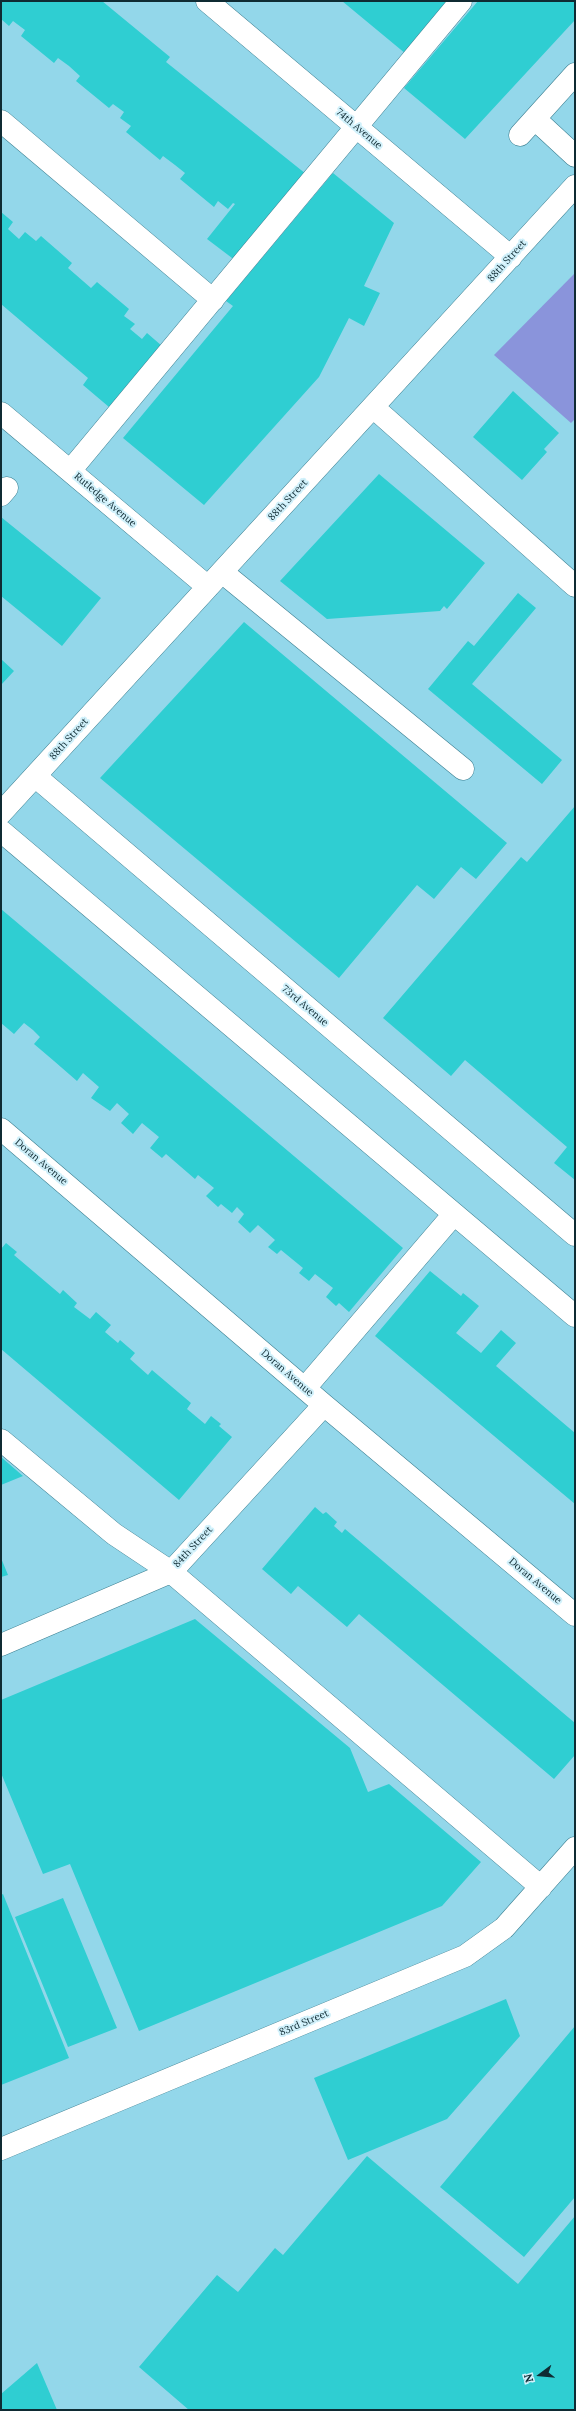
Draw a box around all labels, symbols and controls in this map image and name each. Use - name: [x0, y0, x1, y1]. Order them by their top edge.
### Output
- street label: 74th Avenue: [334, 106, 384, 152]
- street label: 88th Street: [485, 238, 529, 284]
- street label: Rutledge Avenue: [71, 470, 139, 530]
- street label: 88th Street: [266, 477, 310, 523]
- street label: 88th Street: [47, 716, 91, 762]
- street label: 73rd Avenue: [279, 983, 331, 1029]
- street label: Doran Avenue: [12, 1136, 70, 1188]
- street label: Doran Avenue: [258, 1347, 316, 1399]
- street label: 84th Street: [171, 1524, 215, 1570]
- street label: Doran Avenue: [506, 1555, 564, 1607]
- street label: 83rd Street: [278, 2007, 330, 2039]
- north arrow: [520, 2355, 560, 2395]
- text: N: [521, 2372, 536, 2384]

